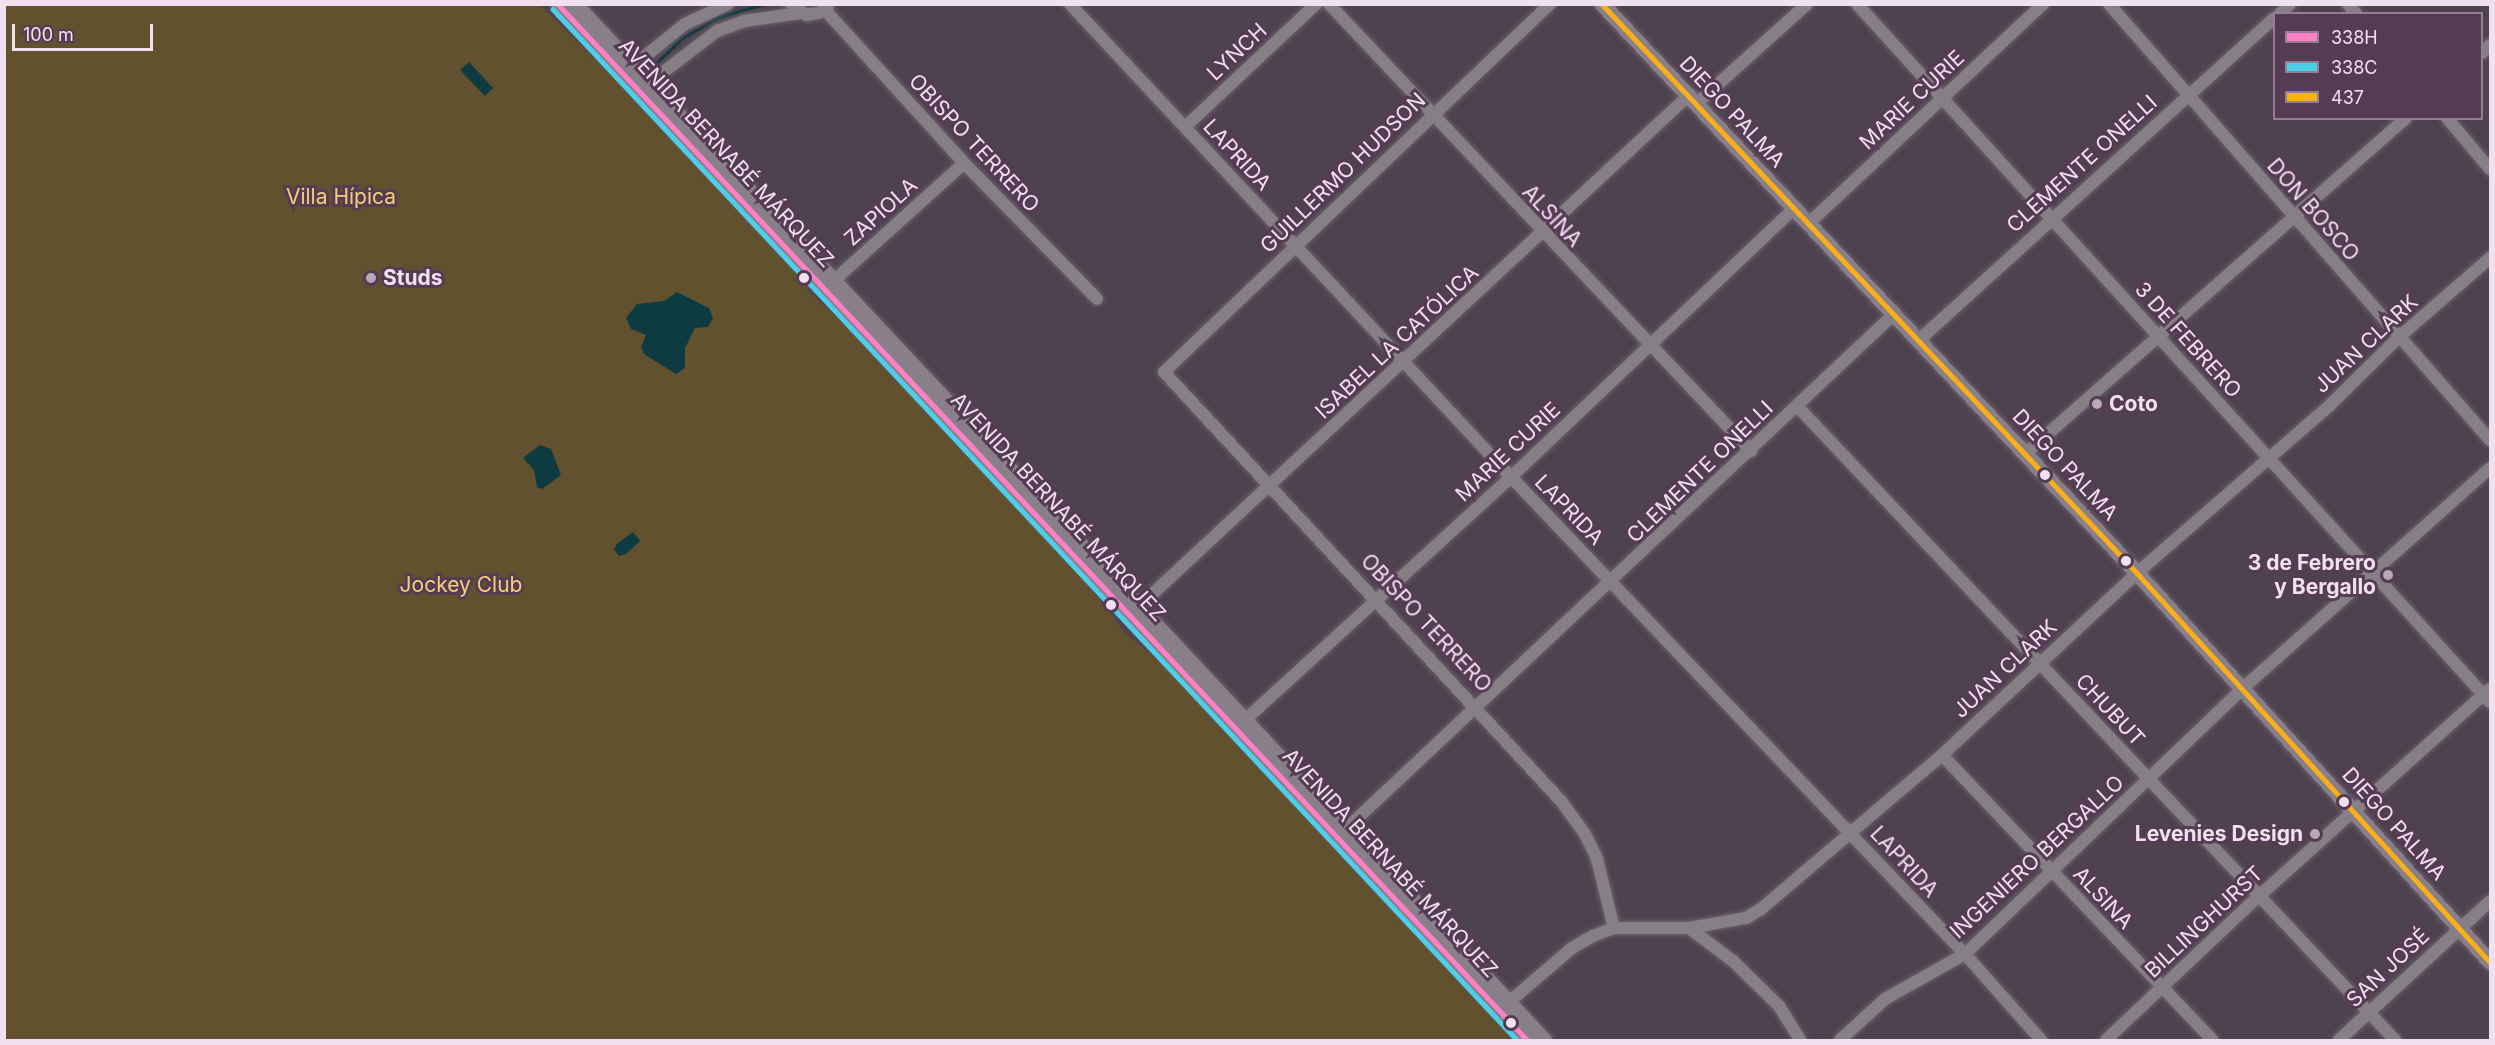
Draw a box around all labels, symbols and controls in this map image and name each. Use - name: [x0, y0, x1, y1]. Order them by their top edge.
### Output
- scale bar: [15, 12, 156, 50]
- legend: [2273, 12, 2483, 120]
- street label: LYNCH: [1202, 18, 1272, 86]
- text: 100 m: [23, 24, 74, 45]
- text: 338H: [2331, 27, 2378, 48]
- street label: AVENIDA BERNABÉ MÁRQUEZ: [613, 33, 839, 273]
- street label: MARIE CURIE: [1854, 45, 1970, 155]
- street label: DIEGO PALMA: [1674, 51, 1790, 173]
- text: 338C: [2331, 57, 2378, 78]
- street label: OBISPO TERRERO: [904, 69, 1044, 217]
- text: 437: [2331, 87, 2364, 108]
- street label: GUILLERMO HUDSON: [1255, 88, 1431, 258]
- street label: CLEMENTE ONELLI: [2002, 90, 2162, 238]
- street label: LAPRIDA: [1198, 114, 1276, 196]
- street label: DON BOSCO: [2262, 154, 2364, 266]
- street label: ZAPIOLA: [839, 173, 923, 251]
- street label: ALSINA: [1517, 180, 1587, 252]
- park label: Villa Hípica: [286, 184, 396, 210]
- street label: ISABEL LA CATÓLICA: [1310, 260, 1484, 424]
- place label: Studs: [383, 265, 443, 291]
- marker: Studs: [364, 271, 378, 285]
- unlabelled marker: [798, 272, 810, 284]
- street label: 3 DE FEBRERO: [2129, 277, 2247, 403]
- street label: JUAN CLARK: [2309, 290, 2423, 398]
- street label: AVENIDA BERNABÉ MÁRQUEZ: [945, 387, 1171, 627]
- place label: Coto: [2109, 391, 2158, 417]
- street label: CLEMENTE ONELLI: [1622, 396, 1778, 548]
- street label: MARIE CURIE: [1450, 397, 1566, 507]
- marker: Coto: [2090, 397, 2104, 411]
- street label: DIEGO PALMA: [2007, 404, 2123, 526]
- unlabelled marker: [2039, 469, 2051, 481]
- street label: LAPRIDA: [1529, 470, 1609, 550]
- street label: OBISPO TERRERO: [1356, 549, 1496, 697]
- place label: 3 de Febrero y Bergallo: [2248, 550, 2376, 600]
- unlabelled marker: [2120, 555, 2132, 567]
- marker: 3 de Febrero y Bergallo: [2381, 568, 2395, 582]
- park label: Jockey Club: [400, 572, 522, 598]
- unlabelled marker: [1105, 599, 1117, 611]
- street label: JUAN CLARK: [1948, 615, 2062, 723]
- street label: CHUBUT: [2070, 669, 2150, 751]
- street label: AVENIDA BERNABÉ MÁRQUEZ: [1277, 743, 1503, 983]
- street label: DIEGO PALMA: [2337, 763, 2451, 885]
- street label: INGENIERO BERGALLO: [1945, 770, 2129, 944]
- unlabelled marker: [2338, 796, 2350, 808]
- street label: LAPRIDA: [1865, 821, 1943, 903]
- place label: Levenies Design: [2135, 821, 2303, 847]
- marker: Levenies Design: [2308, 827, 2322, 841]
- street label: BILLINGHURST: [2140, 861, 2268, 983]
- street label: ALSINA: [2068, 862, 2138, 934]
- street label: SAN JOSÉ: [2341, 923, 2435, 1013]
- unlabelled marker: [1505, 1017, 1517, 1029]

